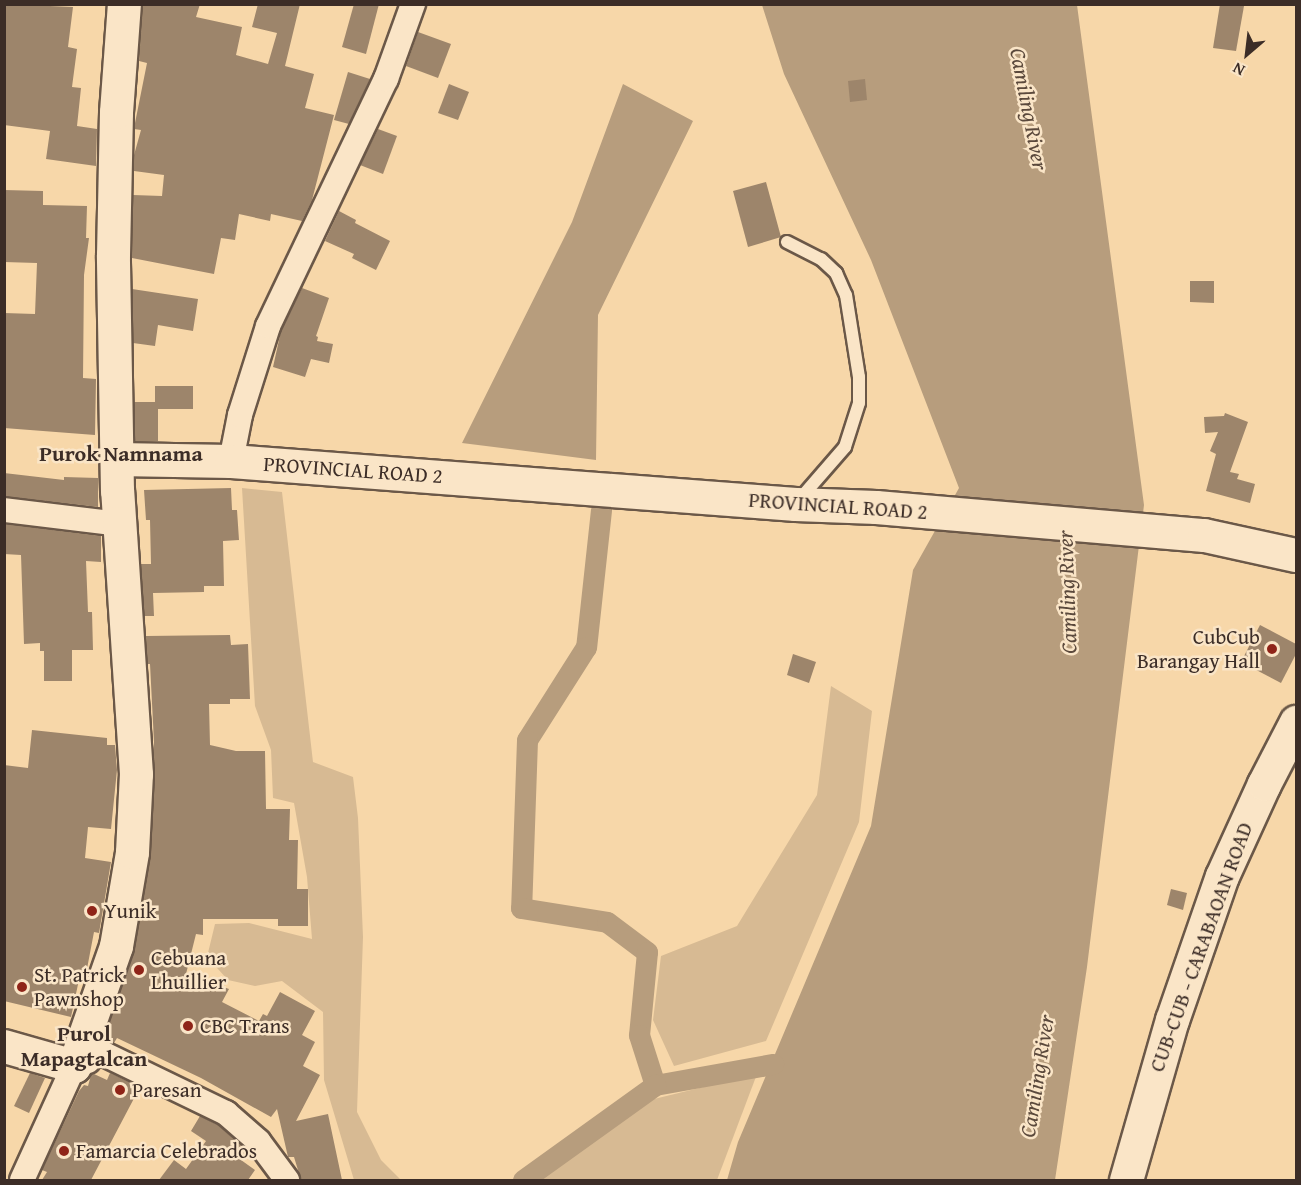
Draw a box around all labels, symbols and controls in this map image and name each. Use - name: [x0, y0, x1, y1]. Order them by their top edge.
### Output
- north arrow: [1217, 24, 1277, 84]
- water label: Camiling River: [1004, 46, 1054, 172]
- text: N: [1228, 57, 1249, 83]
- district label: Purok Namnama: [39, 441, 203, 467]
- street label: PROVINCIAL ROAD 2: [263, 451, 443, 489]
- street label: PROVINCIAL ROAD 2: [748, 487, 928, 525]
- water label: Camiling River: [1052, 530, 1082, 654]
- place label: CubCub Barangay Hall: [1137, 624, 1260, 674]
- marker: CubCub Barangay Hall: [1265, 642, 1279, 656]
- street label: CUB-CUB - CARABAOAN ROAD: [1144, 819, 1258, 1075]
- place label: Yunik: [104, 898, 156, 924]
- marker: Yunik: [85, 904, 99, 918]
- place label: Cebuana Lhuillier: [151, 945, 226, 995]
- place label: St. Patrick Pawnshop: [34, 962, 124, 1012]
- marker: Cebuana Lhuillier: [132, 963, 146, 977]
- marker: St. Patrick Pawnshop: [15, 980, 29, 994]
- place label: CBC Trans: [200, 1013, 290, 1039]
- water label: Camiling River: [1014, 1013, 1060, 1139]
- marker: CBC Trans: [181, 1019, 195, 1033]
- district label: Purol Mapagtalcan: [21, 1020, 147, 1072]
- place label: Paresan: [132, 1077, 201, 1103]
- marker: Paresan: [113, 1083, 127, 1097]
- place label: Famarcia Celebrados: [76, 1138, 257, 1164]
- marker: Famarcia Celebrados: [57, 1144, 71, 1158]

